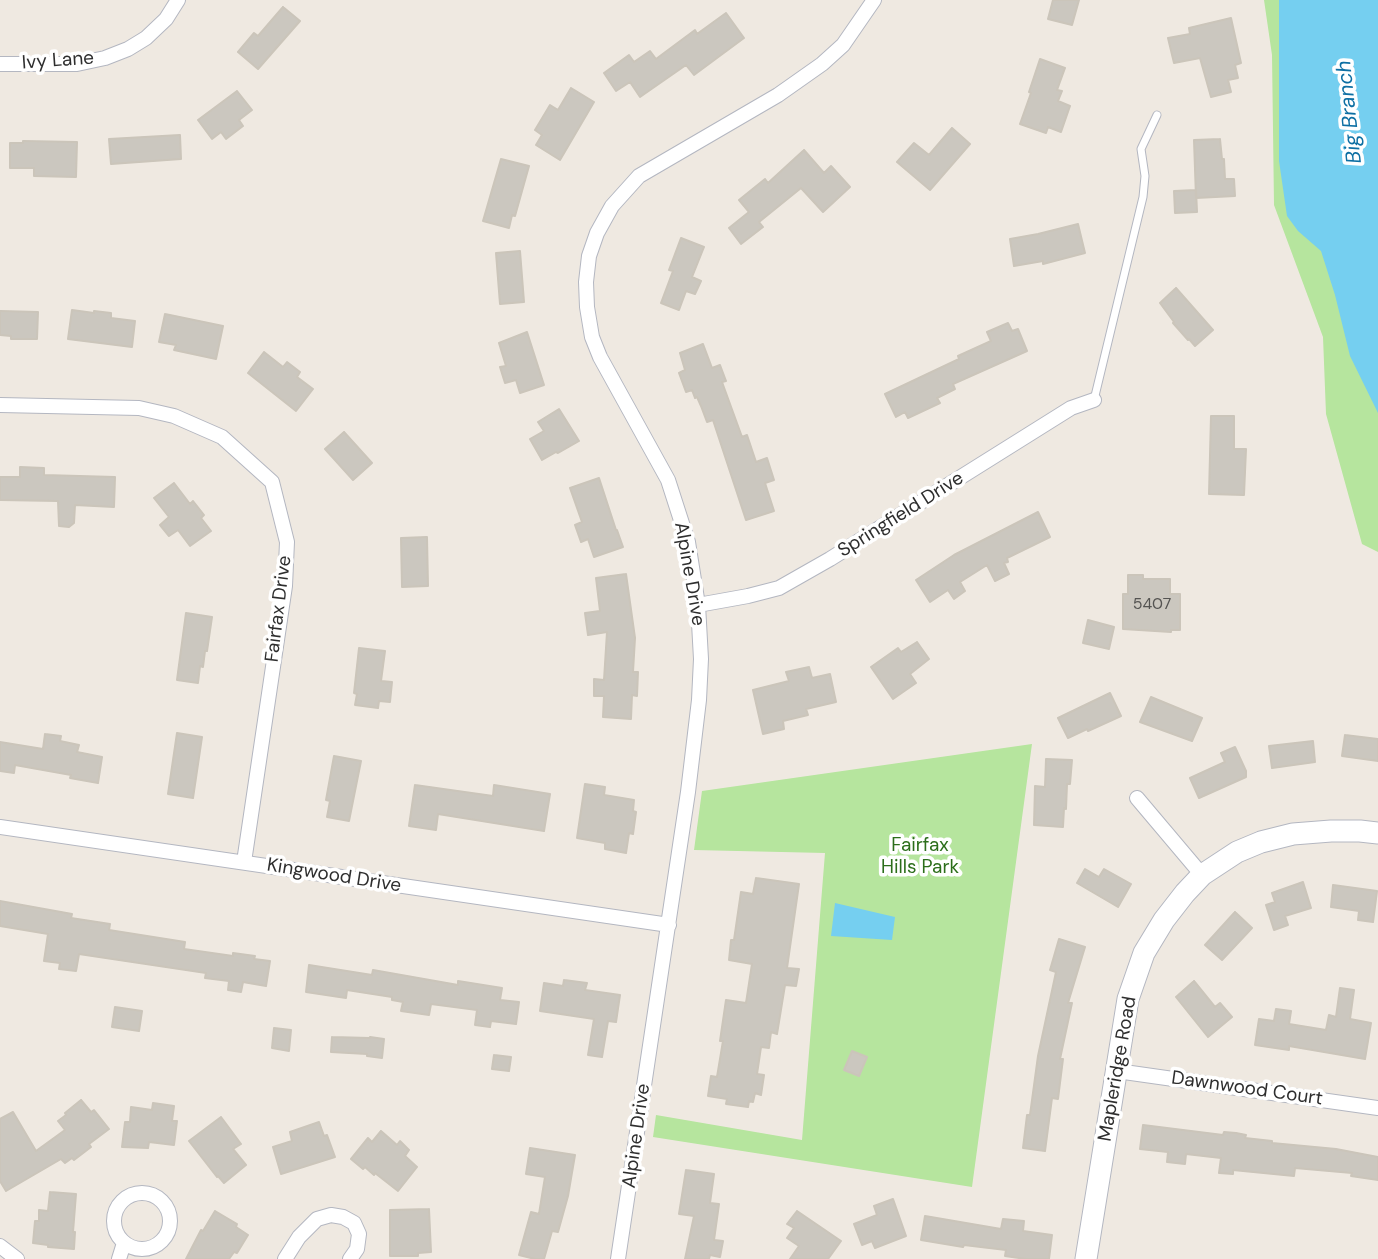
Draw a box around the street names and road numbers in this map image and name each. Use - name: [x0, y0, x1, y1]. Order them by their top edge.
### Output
- street label: Ivy Lane: [21, 47, 95, 75]
- street label: Springfield Drive: [834, 467, 968, 563]
- street label: Alpine Drive: [669, 520, 709, 628]
- street label: Fairfax Drive: [261, 554, 297, 664]
- street label: Kingwood Drive: [265, 854, 403, 898]
- street label: Mapleridge Road: [1094, 995, 1142, 1143]
- street label: Dawnwood Court: [1170, 1067, 1324, 1111]
- street label: Alpine Drive: [618, 1082, 656, 1190]

